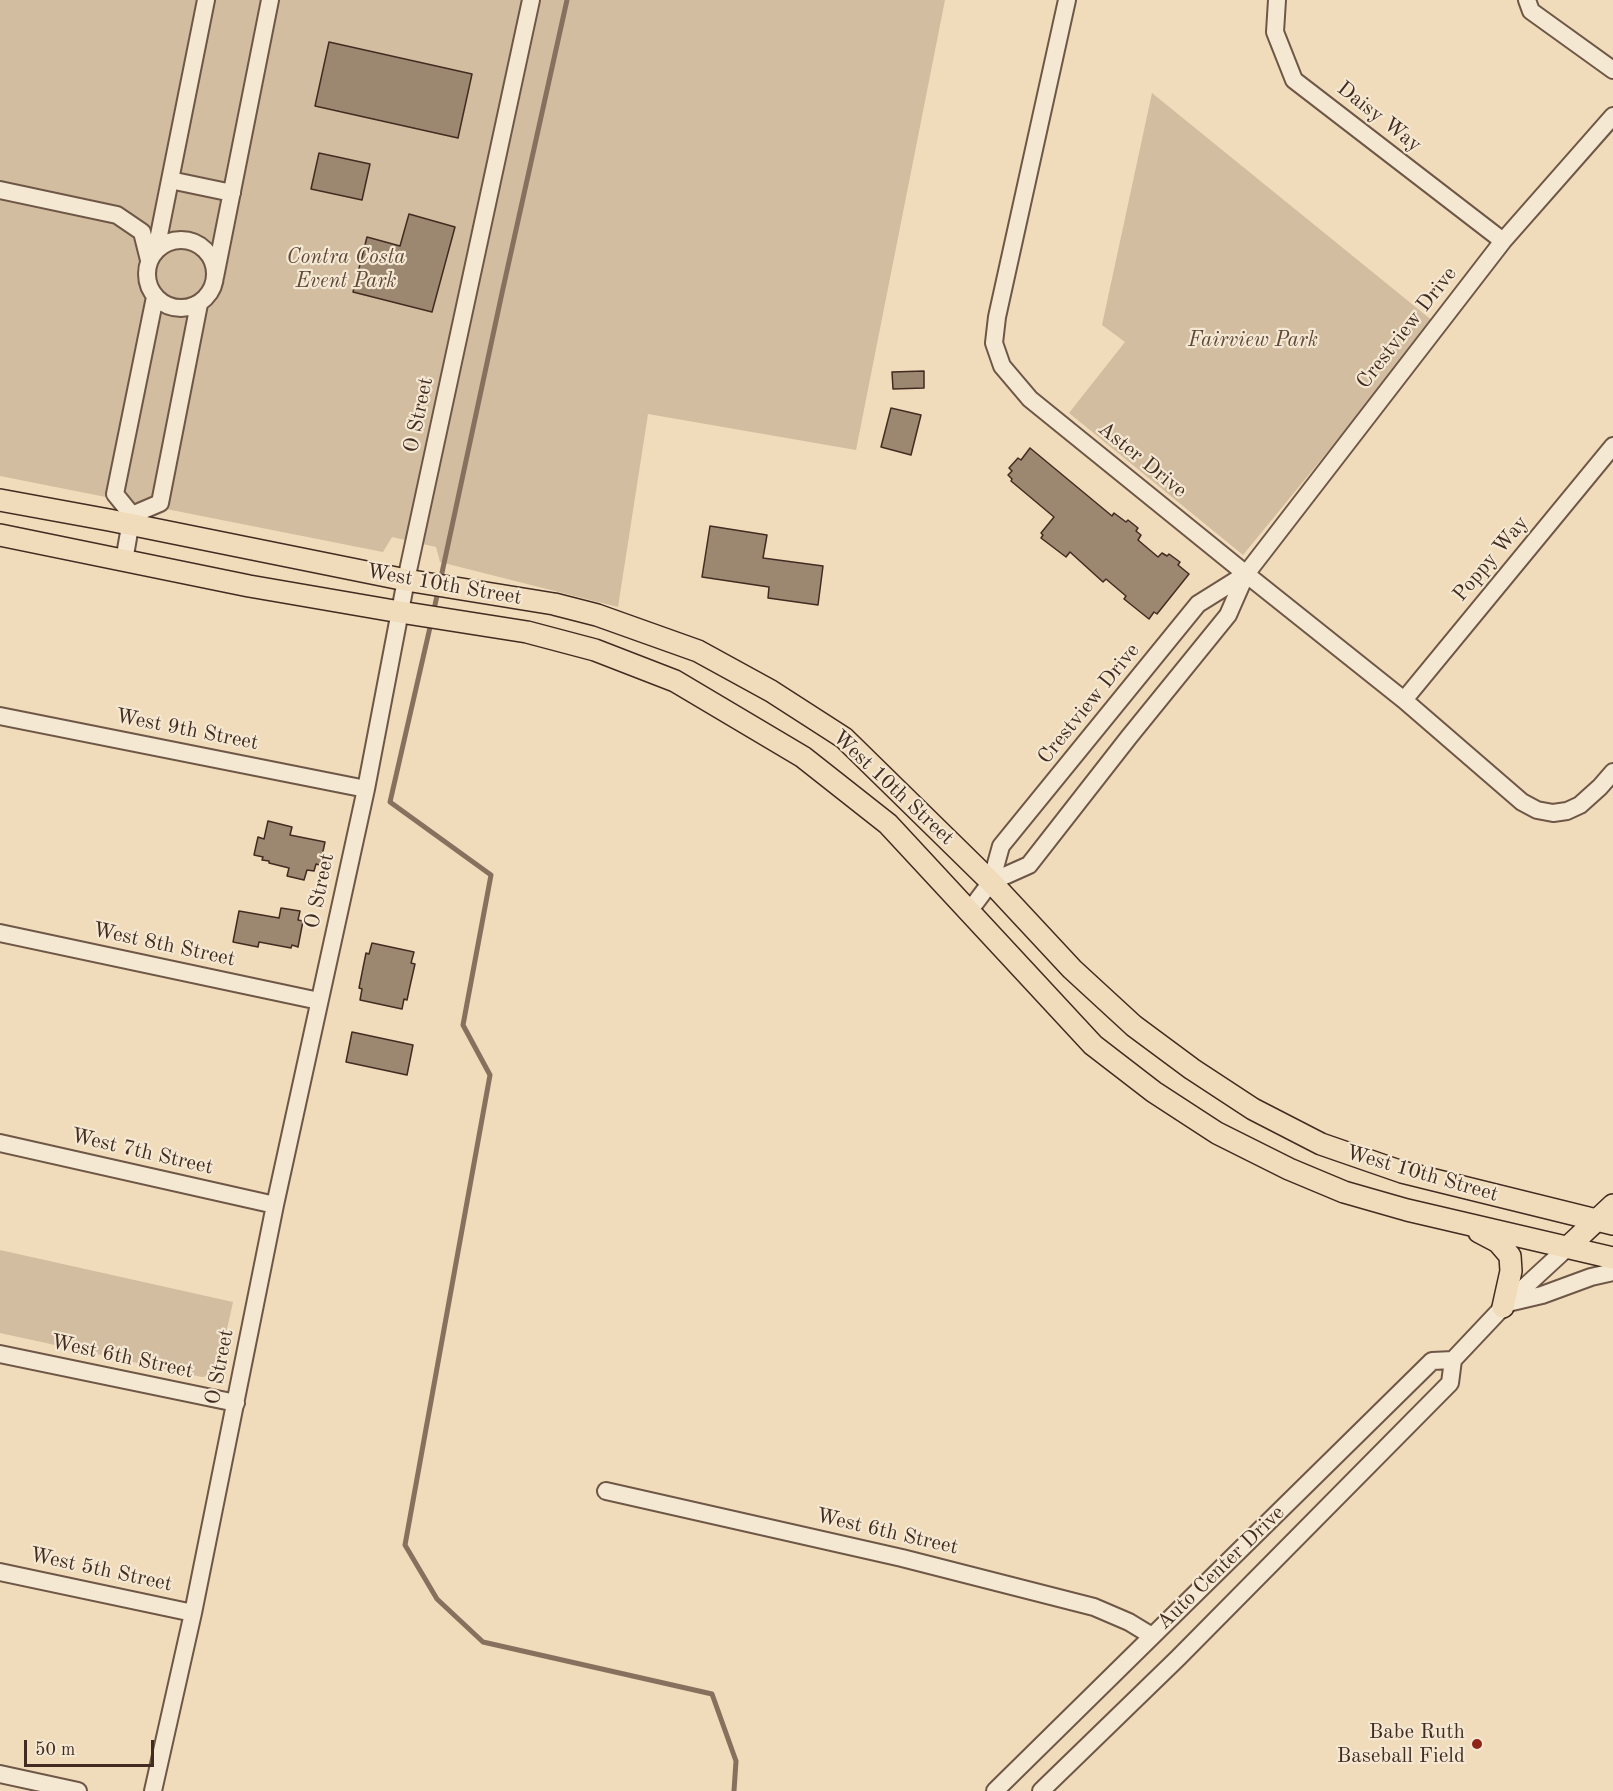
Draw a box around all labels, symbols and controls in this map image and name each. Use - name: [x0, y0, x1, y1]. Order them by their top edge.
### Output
- street label: Daisy Way: [1332, 76, 1426, 158]
- park label: Contra Costa Event Park: [286, 244, 406, 294]
- street label: Crestview Drive: [1352, 262, 1462, 394]
- park label: Fairview Park: [1188, 327, 1318, 353]
- street label: O Street: [399, 375, 439, 455]
- street label: Aster Drive: [1092, 417, 1192, 503]
- street label: Poppy Way: [1448, 511, 1534, 607]
- street label: West 10th Street: [364, 559, 524, 611]
- street label: Crestview Drive: [1033, 639, 1145, 769]
- street label: West 9th Street: [113, 704, 261, 756]
- street label: West 10th Street: [827, 725, 959, 851]
- street label: O Street: [300, 851, 340, 931]
- street label: West 8th Street: [91, 918, 237, 972]
- street label: West 7th Street: [69, 1123, 215, 1181]
- street label: West 10th Street: [1343, 1140, 1501, 1208]
- street label: O Street: [200, 1327, 240, 1407]
- street label: West 6th Street: [49, 1330, 195, 1384]
- street label: Auto Center Drive: [1152, 1501, 1290, 1635]
- street label: West 6th Street: [814, 1503, 960, 1561]
- street label: West 5th Street: [28, 1543, 174, 1597]
- place label: Babe Ruth Baseball Field: [1337, 1719, 1465, 1769]
- scale bar: [27, 1728, 158, 1766]
- marker: Babe Ruth Baseball Field: [1470, 1737, 1484, 1751]
- text: 50 m: [35, 1741, 75, 1759]

